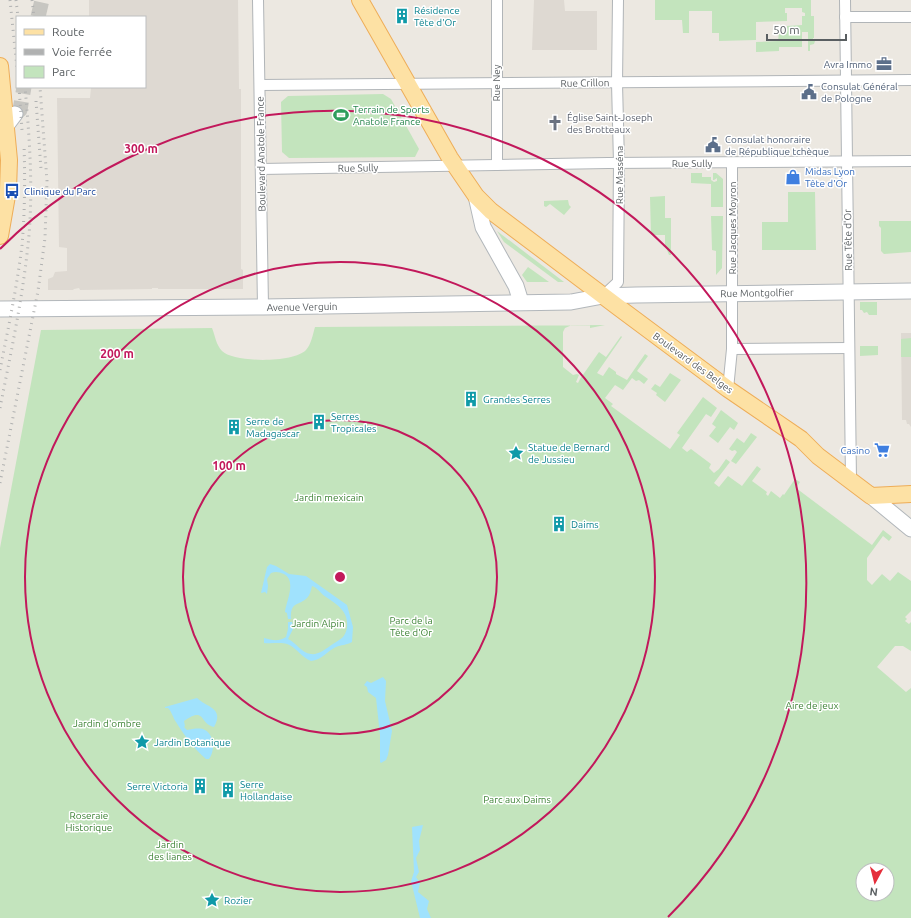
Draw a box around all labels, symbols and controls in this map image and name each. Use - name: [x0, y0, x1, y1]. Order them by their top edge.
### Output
- place label: Résidence Tête d'Or: [414, 5, 460, 28]
- building icon: Résidence Tête d'Or: [393, 7, 411, 25]
- legend: [16, 16, 146, 88]
- scale bar: [767, 16, 846, 42]
- text: 50 m: [773, 23, 800, 36]
- text: Route: [52, 25, 85, 38]
- text: Voie ferrée: [52, 45, 112, 58]
- office icon: Avra Immo: [875, 55, 893, 73]
- place label: Avra Immo: [824, 59, 872, 70]
- street label: Rue Ney: [491, 64, 502, 102]
- text: Parc: [52, 65, 76, 78]
- street label: Rue Crillon: [560, 77, 610, 89]
- place label: Consulat Général de Pologne: [821, 81, 898, 104]
- public building icon: Consulat Général de Pologne: [800, 83, 818, 101]
- street label: Boulevard Anatole France: [254, 96, 268, 212]
- place label: Terrain de Sports Anatole France: [353, 104, 429, 127]
- sports icon: Terrain de Sports Anatole France: [332, 106, 350, 124]
- place label: Église Saint-Joseph des Brotteaux: [567, 111, 653, 135]
- church icon: Église Saint-Joseph des Brotteaux: [546, 114, 564, 132]
- place label: Consulat honoraire de République tchèque: [725, 134, 829, 157]
- public building icon: Consulat honoraire de République tchèque: [704, 136, 722, 154]
- text: 300 m: [124, 142, 158, 155]
- street label: Rue Masséna: [614, 146, 625, 204]
- street label: Rue Sully: [672, 158, 713, 169]
- street label: Rue Sully: [338, 162, 379, 174]
- place label: Midas Lyon Tête d'Or: [805, 166, 855, 189]
- shop icon: Midas Lyon Tête d'Or: [784, 168, 802, 186]
- bus stop icon: Clinique du Parc: [3, 182, 21, 200]
- street label: Rue Jacques Moyron: [727, 182, 738, 274]
- place label: Clinique du Parc: [24, 186, 96, 197]
- street label: Rue Tête d'Or: [842, 209, 854, 271]
- street label: Rue Montgolfier: [720, 287, 794, 299]
- street label: Avenue Verguin: [266, 301, 338, 313]
- street label: Boulevard des Belges: [651, 330, 735, 396]
- text: 200 m: [100, 347, 134, 360]
- building icon: Grandes Serres: [462, 390, 480, 408]
- place label: Grandes Serres: [483, 394, 550, 405]
- place label: Serres Tropicales: [331, 411, 376, 434]
- building icon: Serres Tropicales: [310, 413, 328, 431]
- place label: Serre de Madagascar: [246, 416, 300, 439]
- building icon: Serre de Madagascar: [225, 418, 243, 436]
- supermarket icon: Casino: [873, 441, 891, 459]
- place label: Statue de Bernard de Jussieu: [528, 442, 610, 465]
- place icon: Statue de Bernard de Jussieu: [507, 444, 525, 462]
- place label: Casino: [840, 445, 870, 456]
- text: 100 m: [212, 459, 246, 472]
- park label: Jardin mexicain: [294, 492, 364, 503]
- building icon: Daims: [550, 515, 568, 533]
- place label: Daims: [571, 519, 599, 530]
- centre of rings: [333, 570, 347, 584]
- park label: Parc de la Tête d'Or: [389, 615, 433, 638]
- park label: Jardin Alpin: [291, 618, 345, 629]
- park label: Aire de jeux: [786, 700, 838, 711]
- park label: Jardin d'ombre: [73, 718, 141, 729]
- place icon: Jardin Botanique: [133, 733, 151, 751]
- place label: Jardin Botanique: [154, 737, 231, 748]
- building icon: Serre Victoria: [191, 777, 209, 795]
- place label: Serre Hollandaise: [240, 779, 292, 802]
- place label: Serre Victoria: [127, 781, 188, 792]
- building icon: Serre Hollandaise: [219, 781, 237, 799]
- park label: Parc aux Daims: [483, 794, 551, 805]
- park label: Roseraie Historique: [66, 810, 112, 833]
- park label: Jardin des lianes: [148, 839, 192, 862]
- north arrow: [855, 862, 895, 902]
- text: N: [869, 885, 879, 898]
- place icon: Rozier: [203, 891, 221, 909]
- place label: Rozier: [224, 895, 253, 906]

